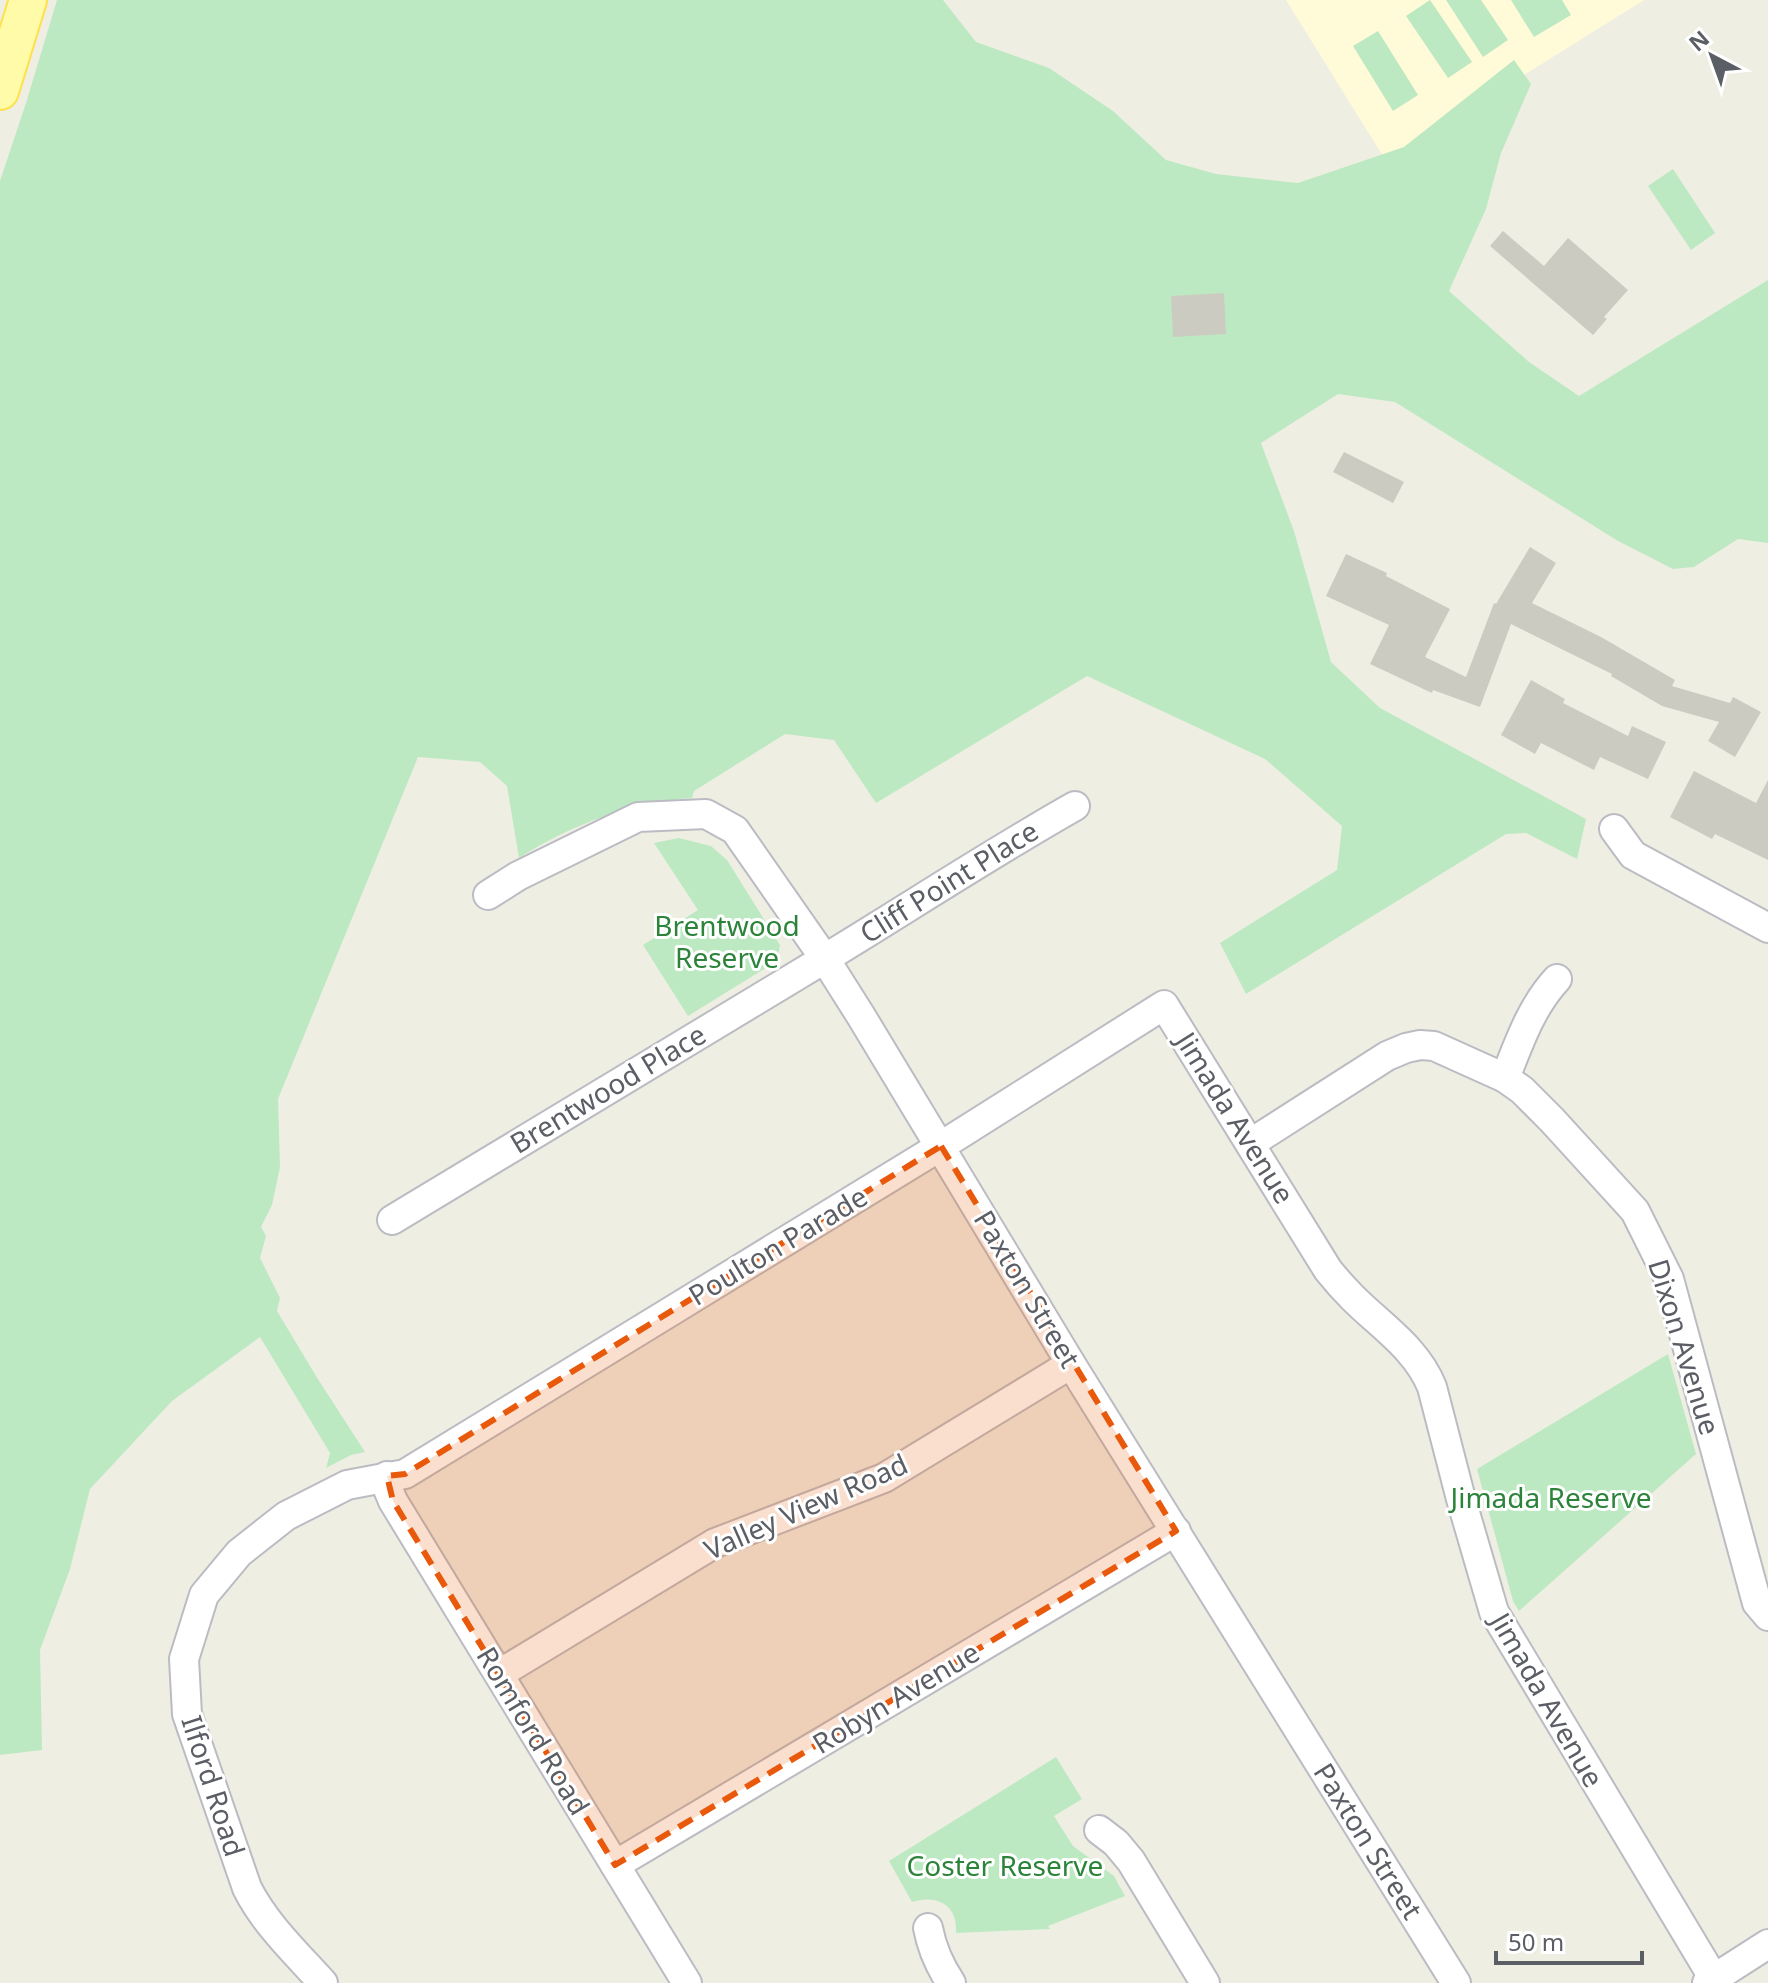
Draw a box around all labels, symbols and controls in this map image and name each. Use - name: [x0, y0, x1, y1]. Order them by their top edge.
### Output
- north arrow: [1672, 16, 1752, 96]
- text: N: [1682, 23, 1715, 57]
- street label: Cliff Point Place: [852, 811, 1045, 951]
- park label: Brentwood Reserve: [654, 906, 800, 976]
- street label: Brentwood Place: [503, 1015, 712, 1162]
- street label: Jimada Avenue: [1166, 1022, 1304, 1210]
- street label: Poulton Parade: [681, 1177, 874, 1314]
- street label: Paxton Street: [966, 1203, 1090, 1374]
- street label: Dixon Avenue: [1640, 1254, 1730, 1439]
- street label: Valley View Road: [698, 1444, 913, 1568]
- park label: Jimada Reserve: [1448, 1478, 1651, 1516]
- street label: Jimada Avenue: [1481, 1603, 1613, 1794]
- street label: Robyn Avenue: [805, 1632, 986, 1762]
- street label: Romford Road: [469, 1639, 599, 1822]
- street label: Ilford Road: [173, 1710, 255, 1861]
- street label: Paxton Street: [1306, 1755, 1432, 1926]
- park label: Coster Reserve: [907, 1846, 1103, 1884]
- scale bar: [1496, 1915, 1642, 1965]
- text: 50 m: [1508, 1925, 1564, 1958]

